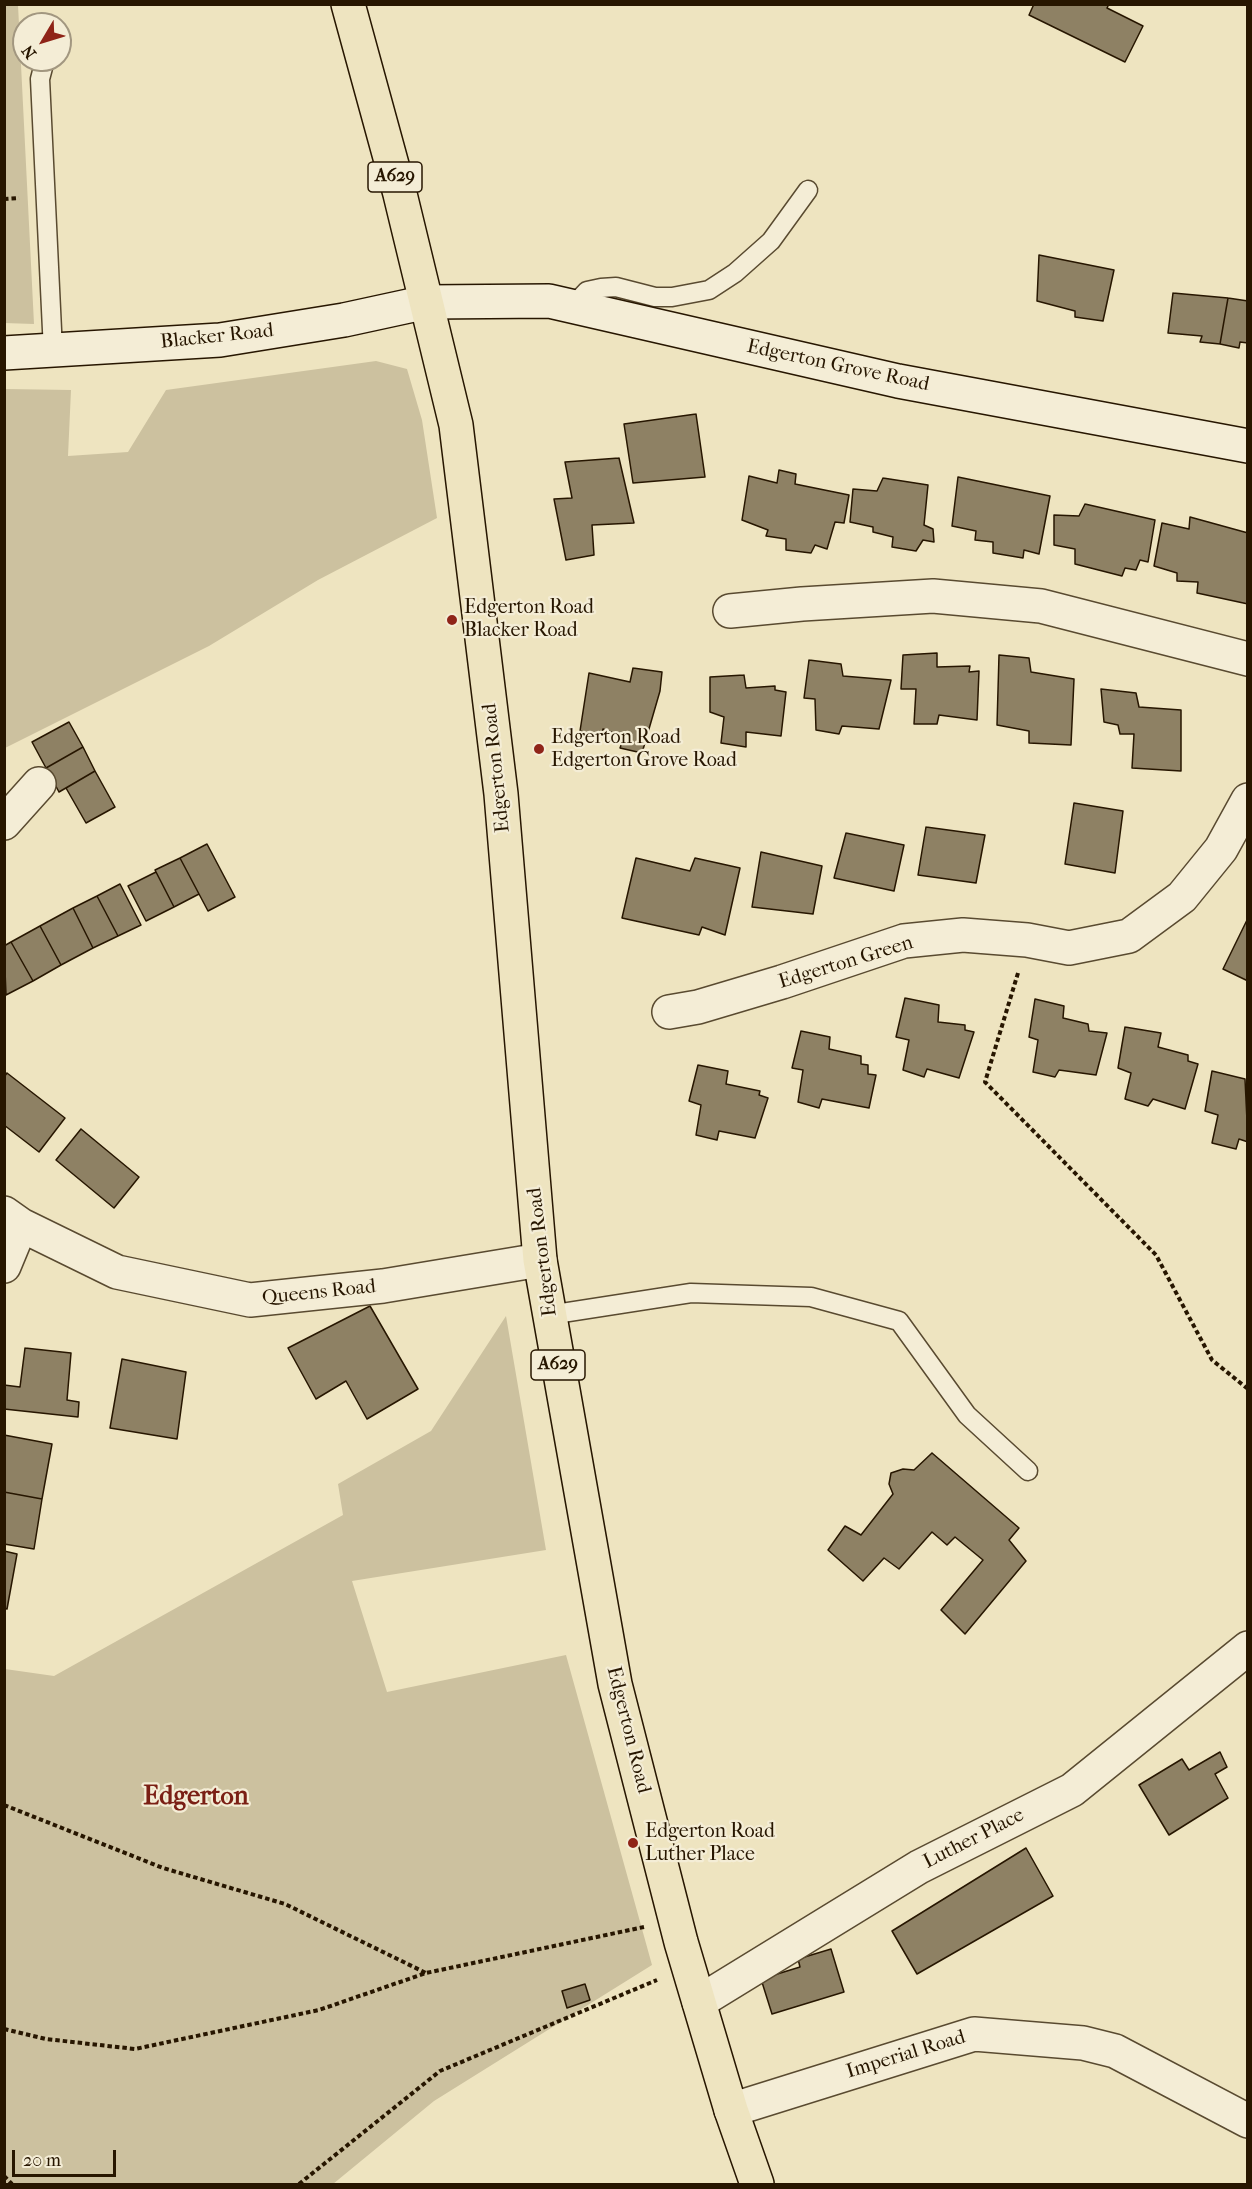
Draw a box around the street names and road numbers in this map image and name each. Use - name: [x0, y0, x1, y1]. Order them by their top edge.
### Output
- road number: A629: [368, 162, 422, 192]
- street label: Blacker Road: [159, 319, 275, 355]
- street label: Edgerton Grove Road: [745, 335, 931, 397]
- street label: Edgerton Road: [478, 702, 516, 834]
- street label: Edgerton Green: [776, 931, 916, 995]
- street label: Edgerton Road: [523, 1186, 563, 1318]
- street label: Queens Road: [261, 1275, 377, 1311]
- road number: A629: [531, 1350, 585, 1380]
- street label: Edgerton Road: [601, 1664, 655, 1796]
- street label: Luther Place: [920, 1803, 1028, 1875]
- street label: Imperial Road: [844, 2026, 968, 2084]

